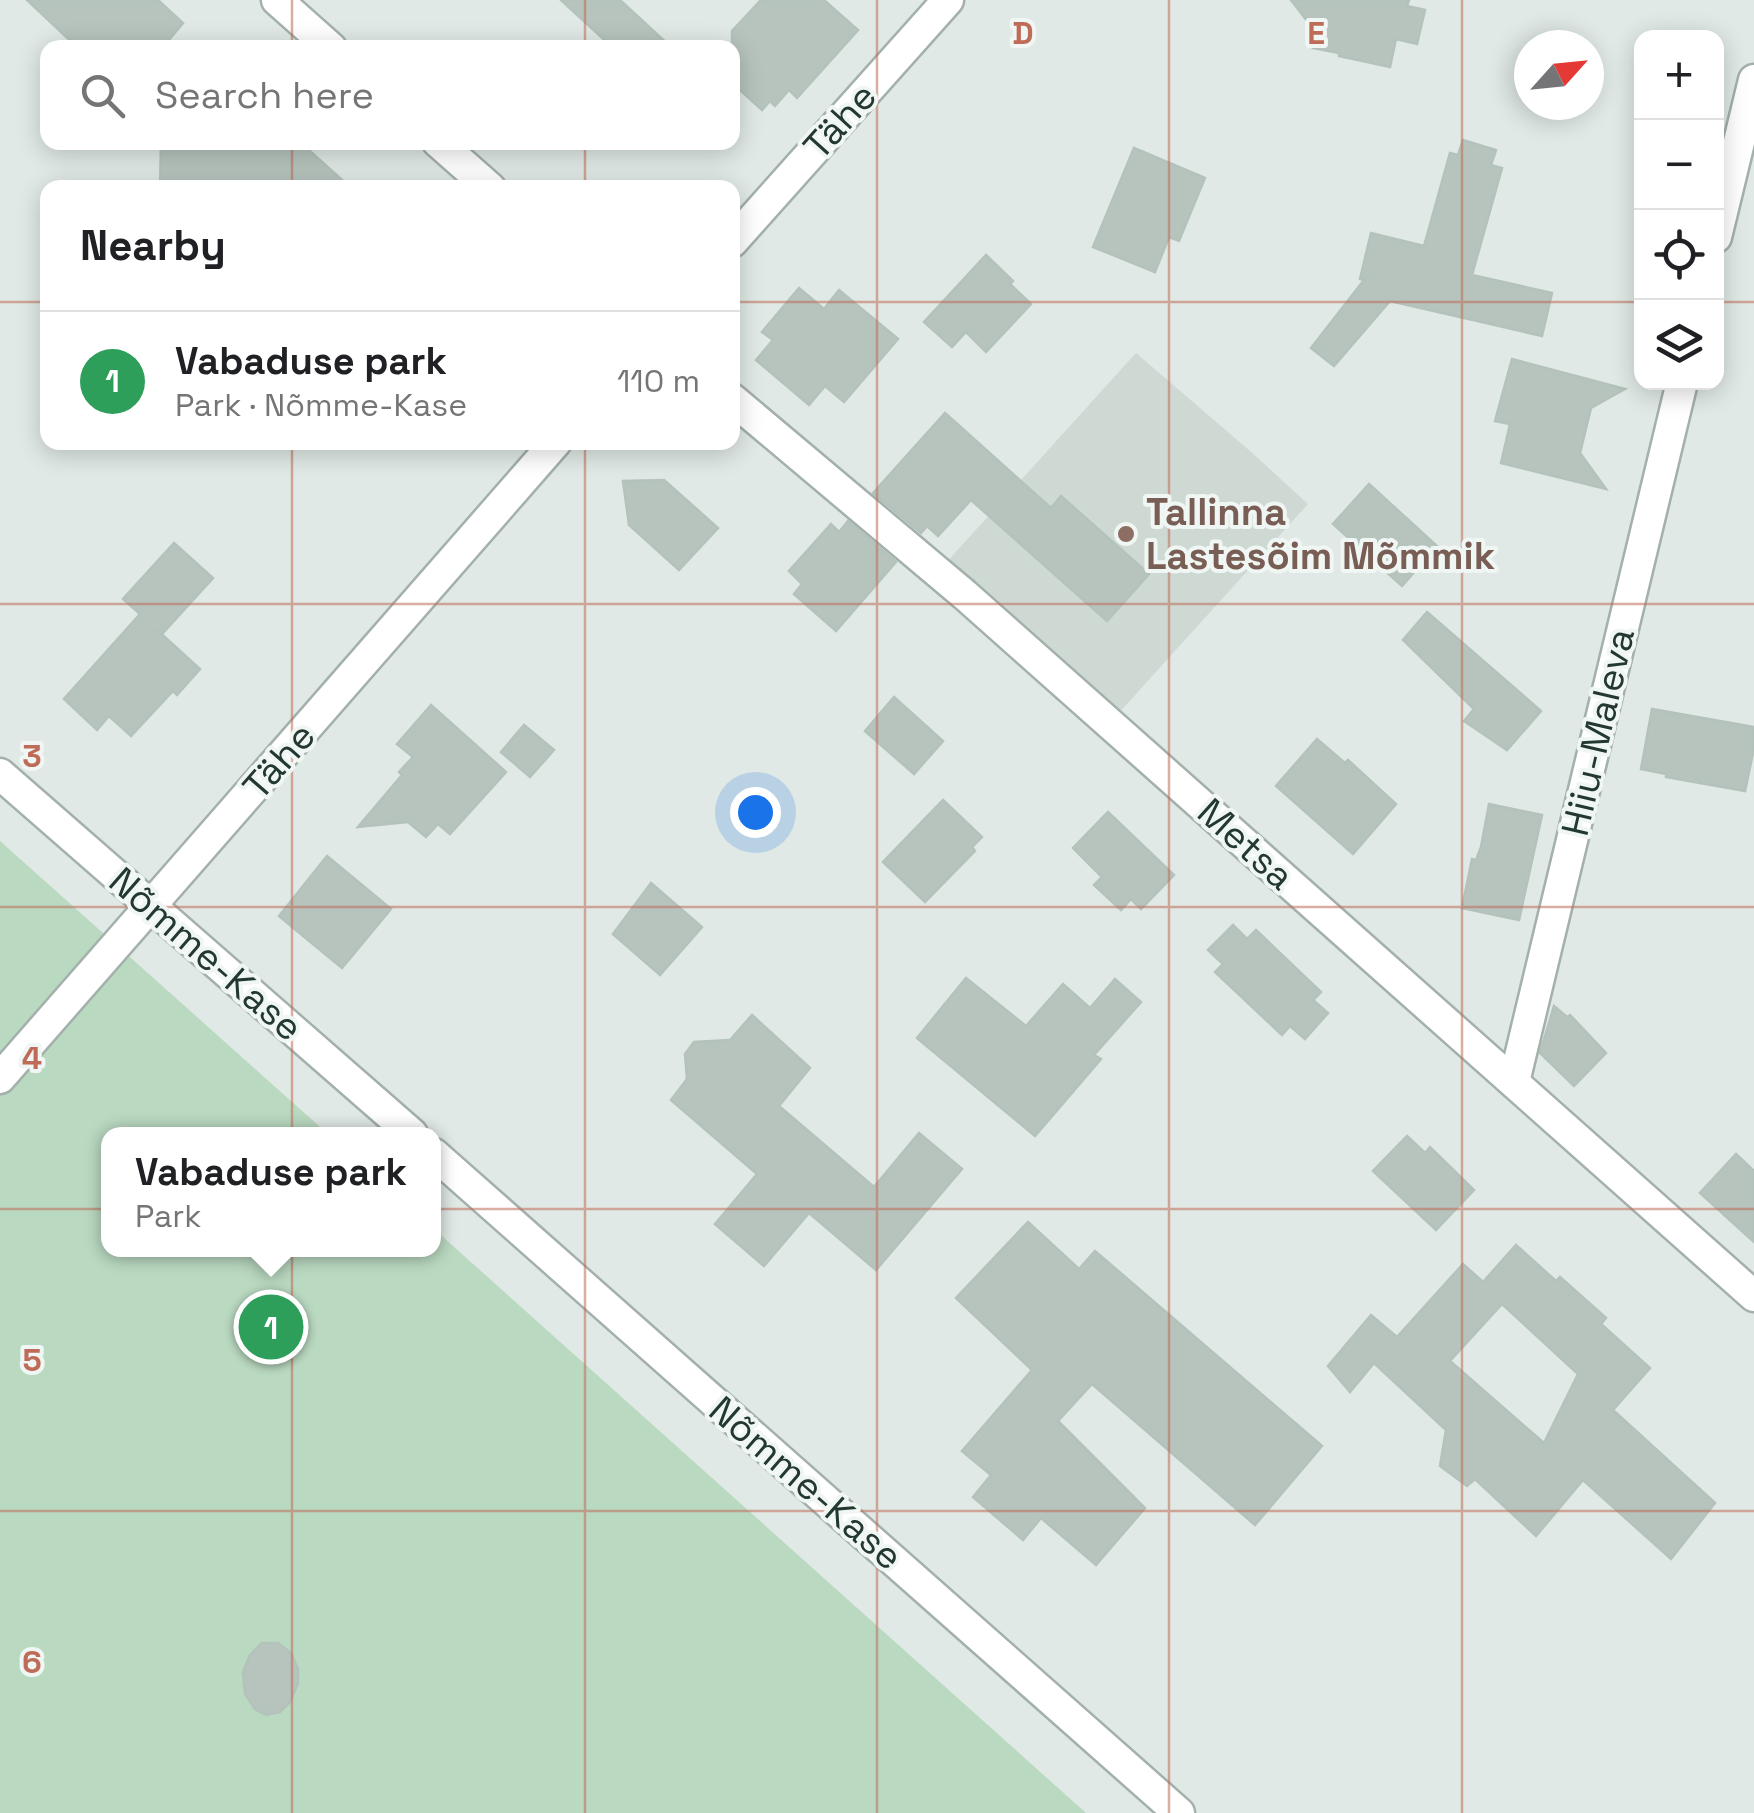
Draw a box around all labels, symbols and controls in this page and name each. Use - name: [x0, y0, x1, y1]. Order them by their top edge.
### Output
- text: D: [1012, 13, 1034, 53]
- text: E: [1307, 13, 1325, 53]
- north arrow: [1514, 30, 1604, 120]
- map controls: [1634, 30, 1724, 390]
- button: +: [1634, 30, 1724, 120]
- search box: [40, 40, 740, 150]
- icon: search: [75, 68, 130, 123]
- text: Search here: [155, 71, 374, 119]
- street label: Tähe: [793, 73, 887, 169]
- button: −: [1634, 120, 1724, 210]
- button: locate: [1634, 210, 1724, 300]
- text: Nearby: [80, 219, 226, 272]
- button: layers: [1634, 300, 1724, 390]
- text: Vabaduse park: [175, 337, 447, 385]
- text: 1: [105, 361, 120, 401]
- text: 110 m: [617, 361, 700, 401]
- text: Park · Nõmme-Kase: [175, 385, 467, 425]
- place label: Tallinna Lastesõim Mõmmik: [1146, 488, 1495, 580]
- marker: Tallinna Lastesõim Mõmmik: [1115, 523, 1137, 545]
- street label: Hiiu-Maleva: [1551, 624, 1645, 840]
- street label: Tähe: [232, 713, 326, 809]
- text: 3: [22, 736, 42, 776]
- your location: [730, 787, 781, 838]
- street label: Metsa: [1188, 788, 1304, 900]
- street label: Nõmme-Kase: [99, 857, 313, 1051]
- text: 4: [22, 1038, 42, 1078]
- popup: [101, 1127, 441, 1257]
- text: Vabaduse park: [135, 1148, 407, 1196]
- text: Park: [135, 1196, 202, 1236]
- pin: 1: [238, 1290, 304, 1364]
- text: 5: [22, 1340, 42, 1380]
- street label: Nõmme-Kase: [699, 1386, 913, 1580]
- text: 6: [22, 1642, 42, 1682]

